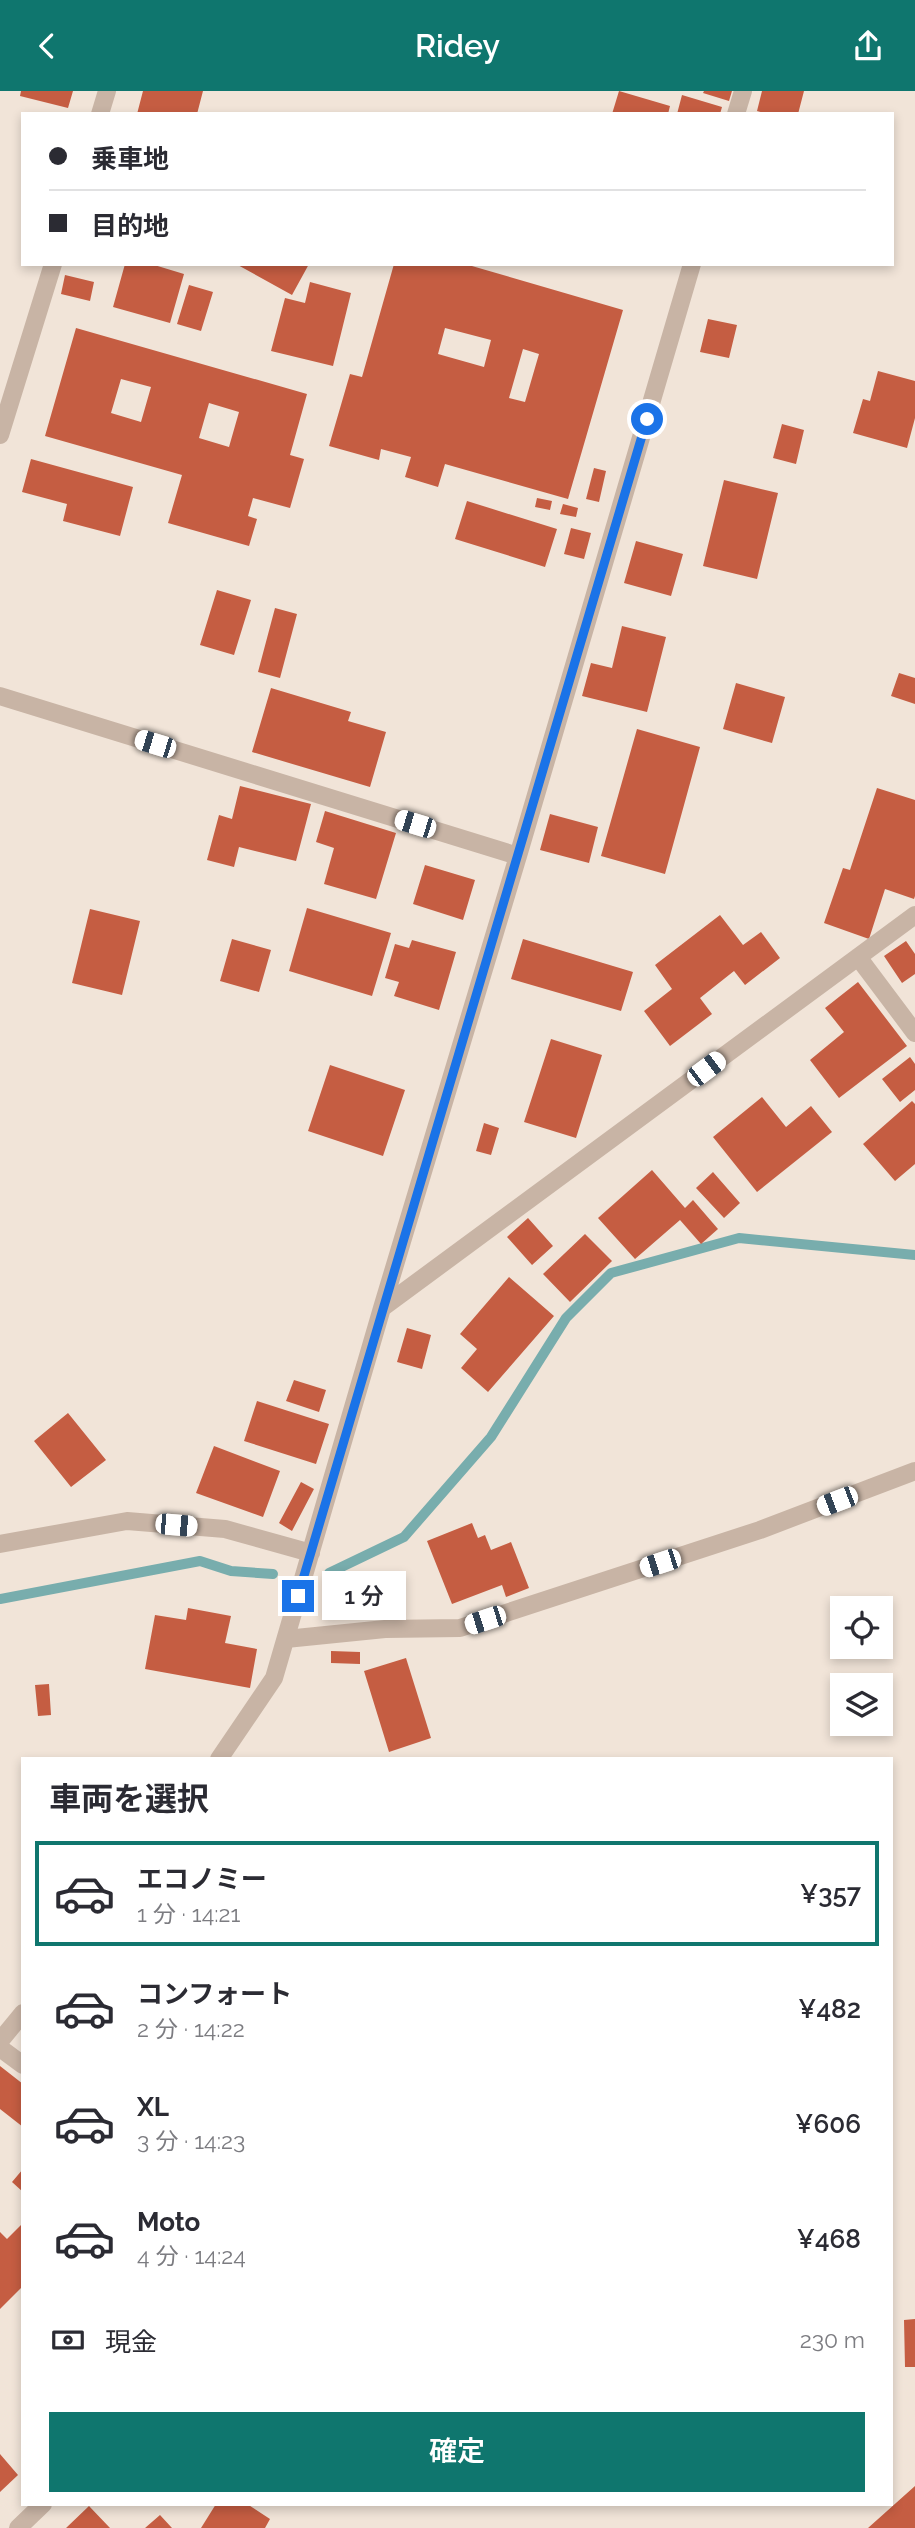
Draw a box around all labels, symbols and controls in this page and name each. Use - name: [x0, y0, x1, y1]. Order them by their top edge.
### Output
- icon: back: [28, 27, 66, 65]
- text: Ridey: [415, 27, 500, 64]
- icon: share: [849, 27, 887, 65]
- text: 乗車地: [91, 144, 169, 174]
- text: 目的地: [91, 211, 169, 241]
- route start: [631, 403, 663, 435]
- car: [132, 728, 179, 760]
- car: [392, 808, 439, 840]
- car: [683, 1048, 730, 1090]
- car: [814, 1484, 861, 1518]
- car: [155, 1513, 198, 1537]
- car: [637, 1547, 684, 1579]
- callout: 1 分: [322, 1571, 406, 1621]
- route end: [282, 1580, 314, 1612]
- text: 1 分: [344, 1582, 384, 1609]
- map controls: [830, 1596, 893, 1736]
- button: locate: [830, 1596, 893, 1659]
- car: [462, 1604, 509, 1636]
- button: layers: [830, 1673, 893, 1736]
- text: 車両を選択: [49, 1780, 209, 1817]
- icon: car: [53, 1862, 116, 1925]
- text: エコノミー: [137, 1864, 267, 1894]
- text: ¥357: [800, 1879, 861, 1909]
- text: 1 分 · 14:21: [137, 1900, 240, 1927]
- icon: car: [53, 1977, 116, 2040]
- text: コンフォート: [137, 1979, 292, 2009]
- text: ¥482: [798, 1994, 861, 2024]
- text: 2 分 · 14:22: [137, 2015, 245, 2042]
- icon: car: [53, 2092, 116, 2155]
- text: XL: [137, 2092, 169, 2122]
- text: ¥606: [795, 2109, 861, 2139]
- text: 3 分 · 14:23: [137, 2127, 245, 2154]
- icon: car: [53, 2207, 116, 2270]
- text: Moto: [137, 2207, 200, 2237]
- text: ¥468: [797, 2224, 861, 2254]
- text: 4 分 · 14:24: [137, 2242, 246, 2269]
- icon: cash: [49, 2321, 87, 2359]
- text: 230 m: [800, 2326, 865, 2353]
- text: 現金: [105, 2327, 157, 2357]
- button: 確定: [49, 2412, 865, 2492]

